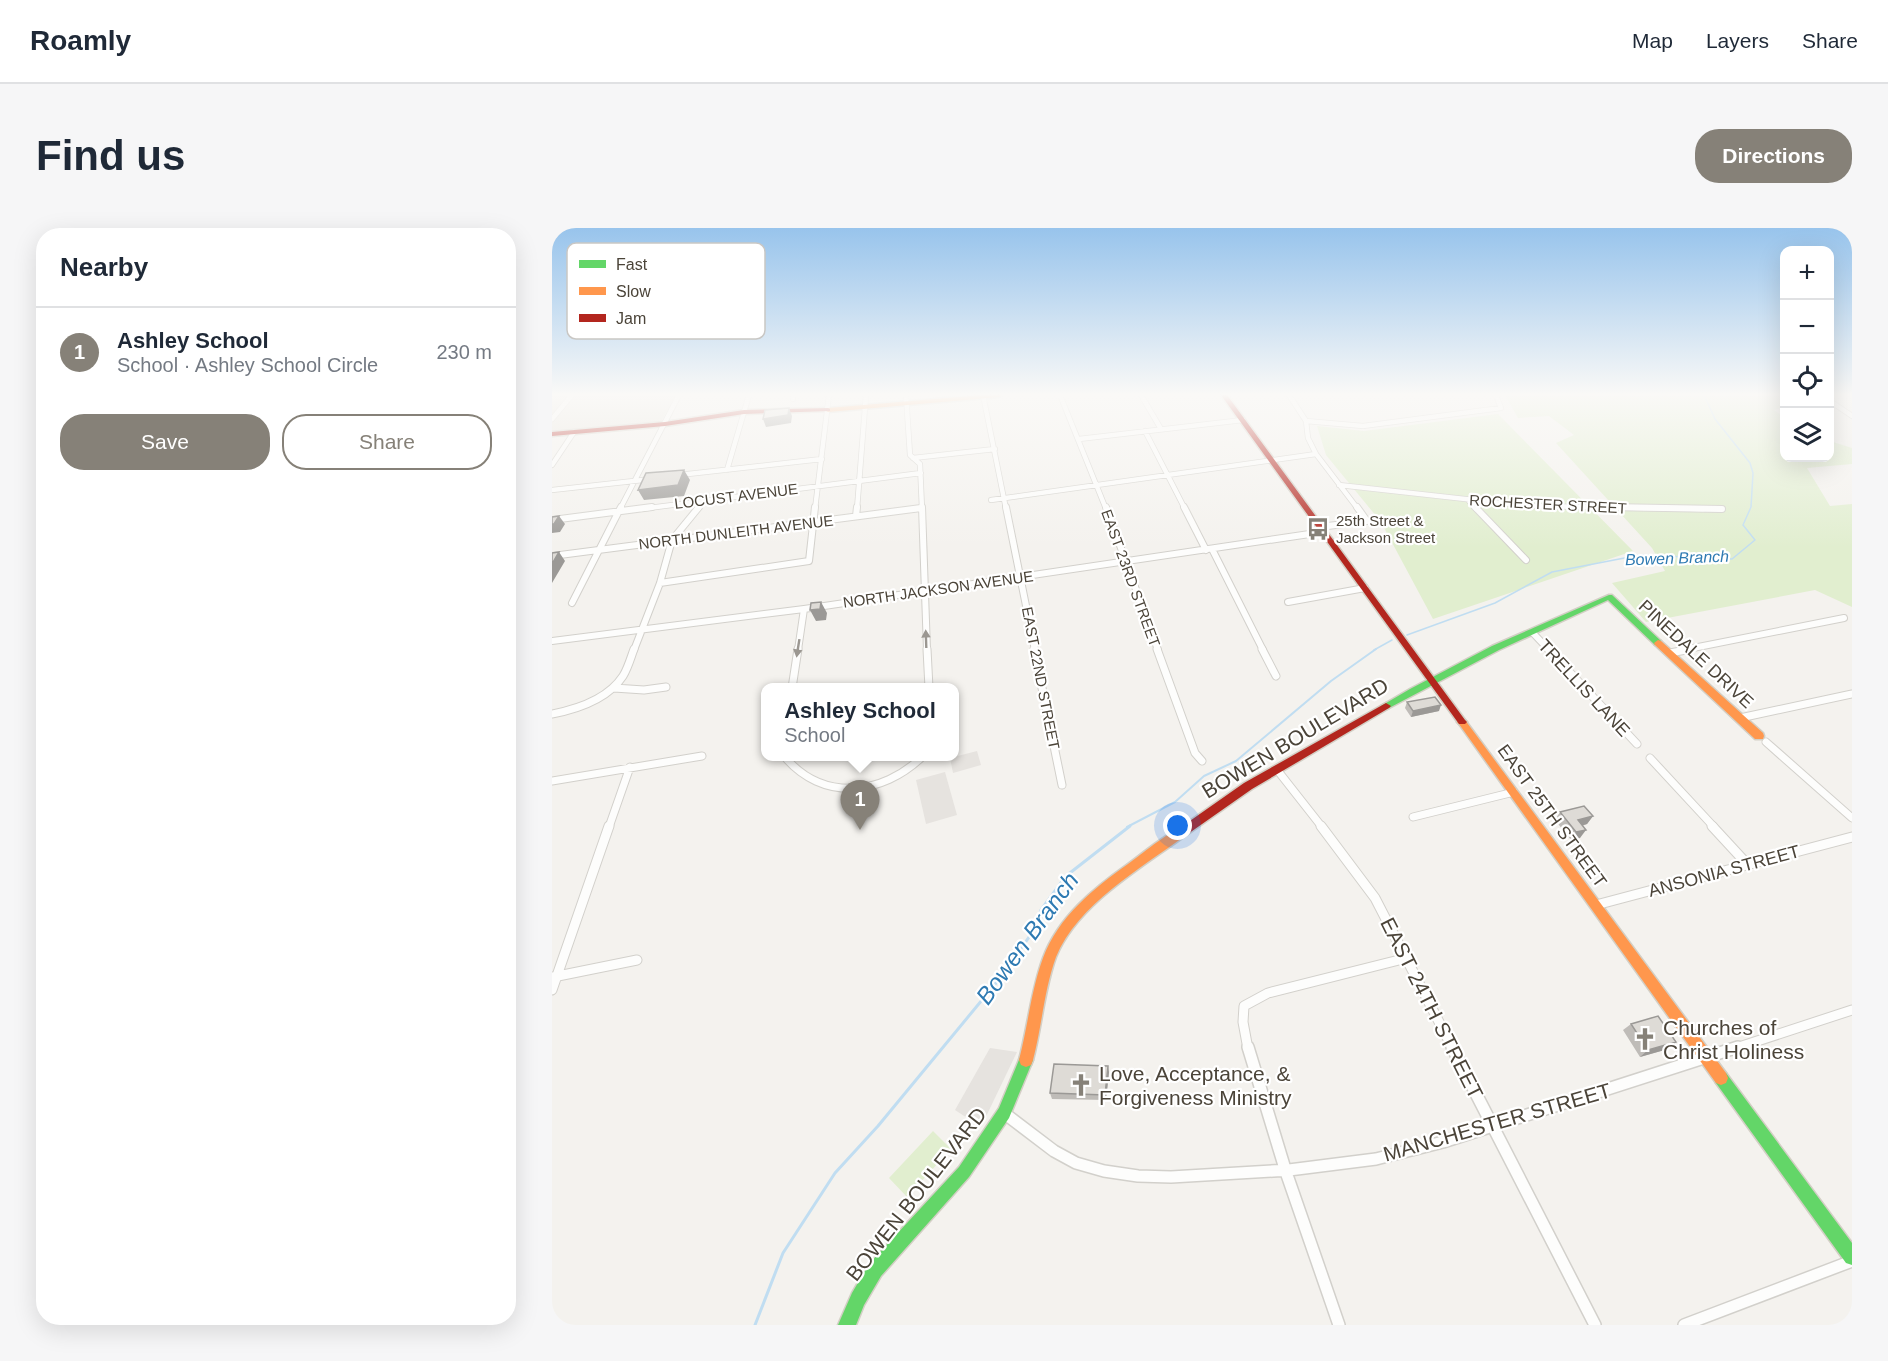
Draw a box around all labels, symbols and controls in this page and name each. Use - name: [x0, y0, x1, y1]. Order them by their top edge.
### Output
- text: Roamly: [30, 25, 131, 56]
- text: Map: [1632, 29, 1673, 52]
- text: Layers: [1706, 29, 1769, 52]
- text: Share: [1802, 29, 1858, 52]
- button: Directions: [1695, 129, 1852, 183]
- text: Find us: [36, 132, 185, 179]
- legend: [567, 243, 765, 339]
- map controls: [1780, 246, 1834, 462]
- button: +: [1780, 246, 1834, 300]
- text: Nearby: [60, 252, 148, 282]
- text: Fast: [616, 256, 648, 273]
- text: Slow: [616, 283, 651, 300]
- button: −: [1780, 300, 1834, 354]
- text: Jam: [616, 310, 646, 327]
- text: Ashley School: [117, 328, 269, 353]
- text: 1: [74, 341, 85, 363]
- text: 230 m: [436, 341, 492, 363]
- text: School · Ashley School Circle: [117, 354, 378, 376]
- button: locate: [1780, 354, 1834, 408]
- button: layers: [1780, 408, 1834, 462]
- button: Save: [60, 414, 270, 470]
- button: Share: [282, 414, 492, 470]
- street label: LOCUST AVENUE: [673, 480, 799, 512]
- street label: ROCHESTER STREET: [1469, 491, 1627, 517]
- street label: EAST 23RD STREET: [1098, 507, 1164, 649]
- street label: NORTH DUNLEITH AVENUE: [638, 512, 834, 552]
- place label: 25th Street & Jackson Street: [1336, 512, 1436, 546]
- bus stop icon: 25th Street & Jackson Street: [1305, 516, 1331, 542]
- water label: Bowen Branch: [1625, 548, 1729, 568]
- street label: NORTH JACKSON AVENUE: [842, 567, 1034, 611]
- street label: PINEDALE DRIVE: [1635, 596, 1757, 712]
- street label: EAST 22ND STREET: [1019, 605, 1063, 751]
- one-way arrow: [922, 630, 931, 649]
- street label: TRELLIS LANE: [1534, 635, 1634, 741]
- one-way arrow: [794, 639, 803, 658]
- street label: BOWEN BOULEVARD: [1198, 673, 1392, 803]
- popup: [761, 683, 959, 761]
- text: Ashley School: [784, 698, 936, 723]
- text: School: [784, 724, 845, 746]
- street label: EAST 25TH STREET: [1493, 741, 1611, 891]
- pin: 1: [840, 780, 880, 830]
- your location: [1163, 811, 1192, 840]
- street label: ANSONIA STREET: [1646, 841, 1802, 901]
- water label: Bowen Branch: [970, 867, 1084, 1009]
- street label: EAST 24TH STREET: [1376, 914, 1488, 1103]
- place label: Churches of Christ Holiness: [1663, 1016, 1804, 1063]
- church icon: Churches of Christ Holiness: [1632, 1026, 1658, 1052]
- place label: Love, Acceptance, & Forgiveness Ministry: [1099, 1062, 1292, 1109]
- church icon: Love, Acceptance, & Forgiveness Ministry: [1068, 1072, 1094, 1098]
- street label: MANCHESTER STREET: [1381, 1078, 1614, 1166]
- street label: BOWEN BOULEVARD: [841, 1103, 991, 1285]

